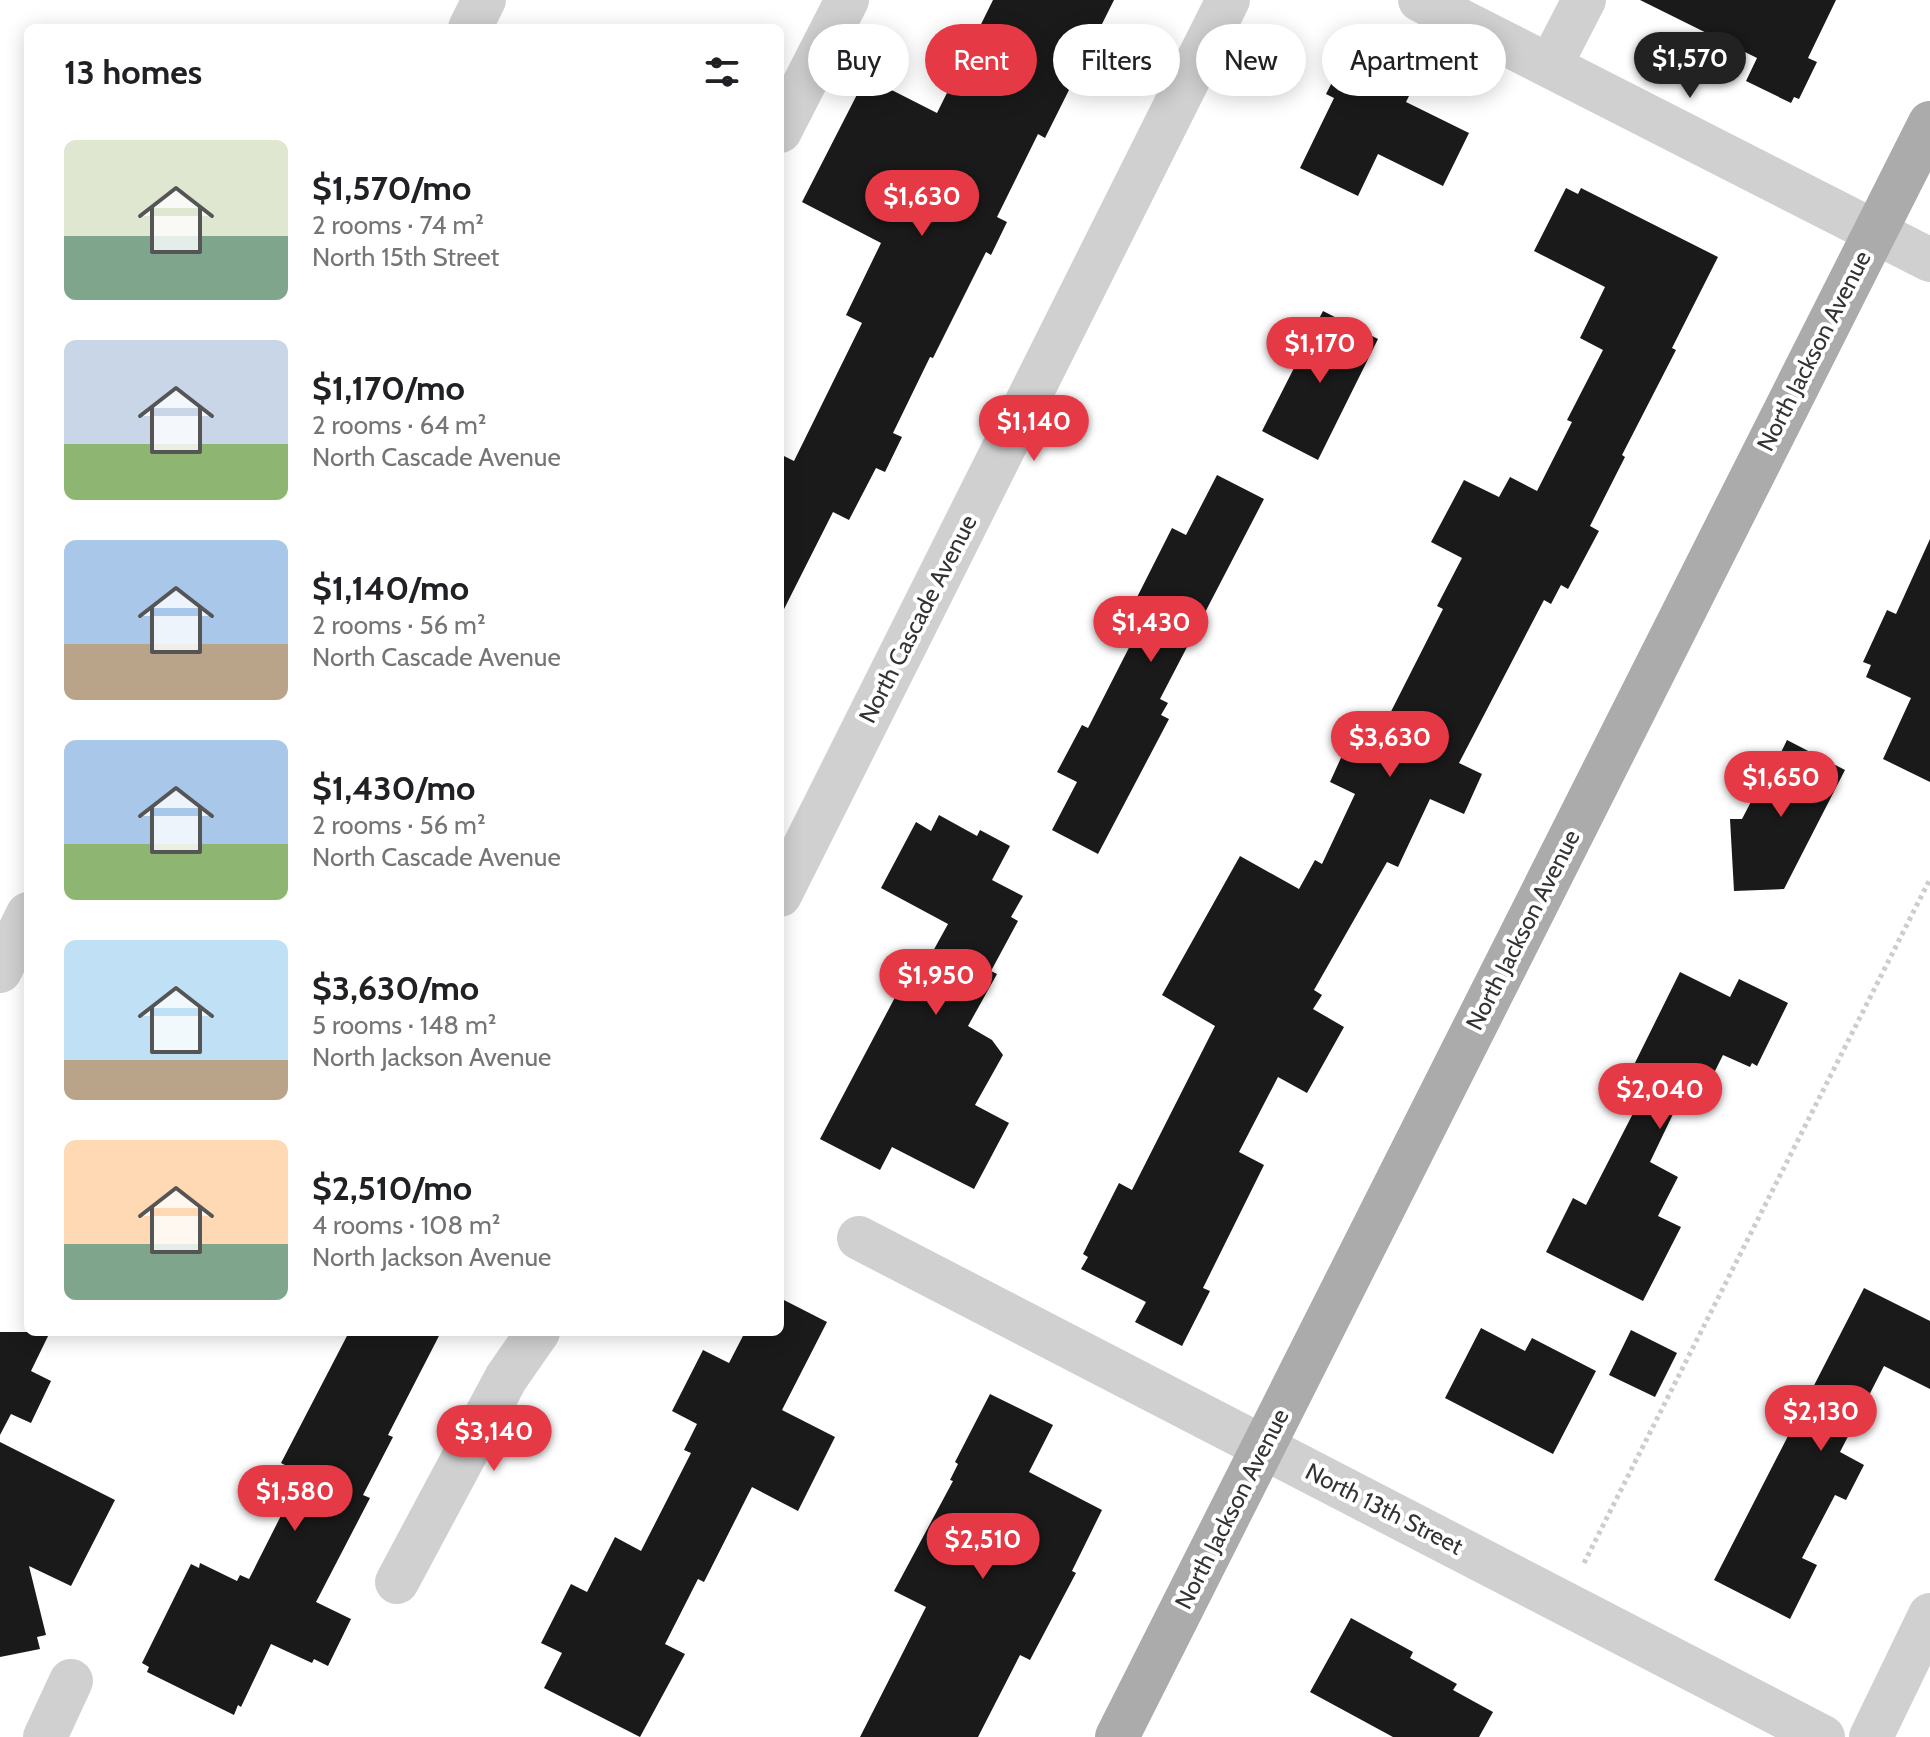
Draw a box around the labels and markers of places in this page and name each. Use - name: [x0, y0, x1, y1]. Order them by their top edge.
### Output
- pin: $1,570: [1625, 32, 1755, 100]
- pin: $1,630: [857, 170, 987, 238]
- pin: $1,170: [1255, 317, 1385, 385]
- pin: $1,140: [969, 395, 1099, 463]
- pin: $1,430: [1086, 596, 1216, 664]
- pin: $3,630: [1325, 711, 1455, 779]
- pin: $1,650: [1716, 751, 1846, 819]
- pin: $1,950: [871, 949, 1001, 1017]
- pin: $2,040: [1595, 1063, 1725, 1131]
- pin: $2,130: [1756, 1385, 1886, 1453]
- pin: $3,140: [429, 1405, 559, 1473]
- pin: $1,580: [230, 1465, 360, 1533]
- pin: $2,510: [918, 1513, 1048, 1581]

